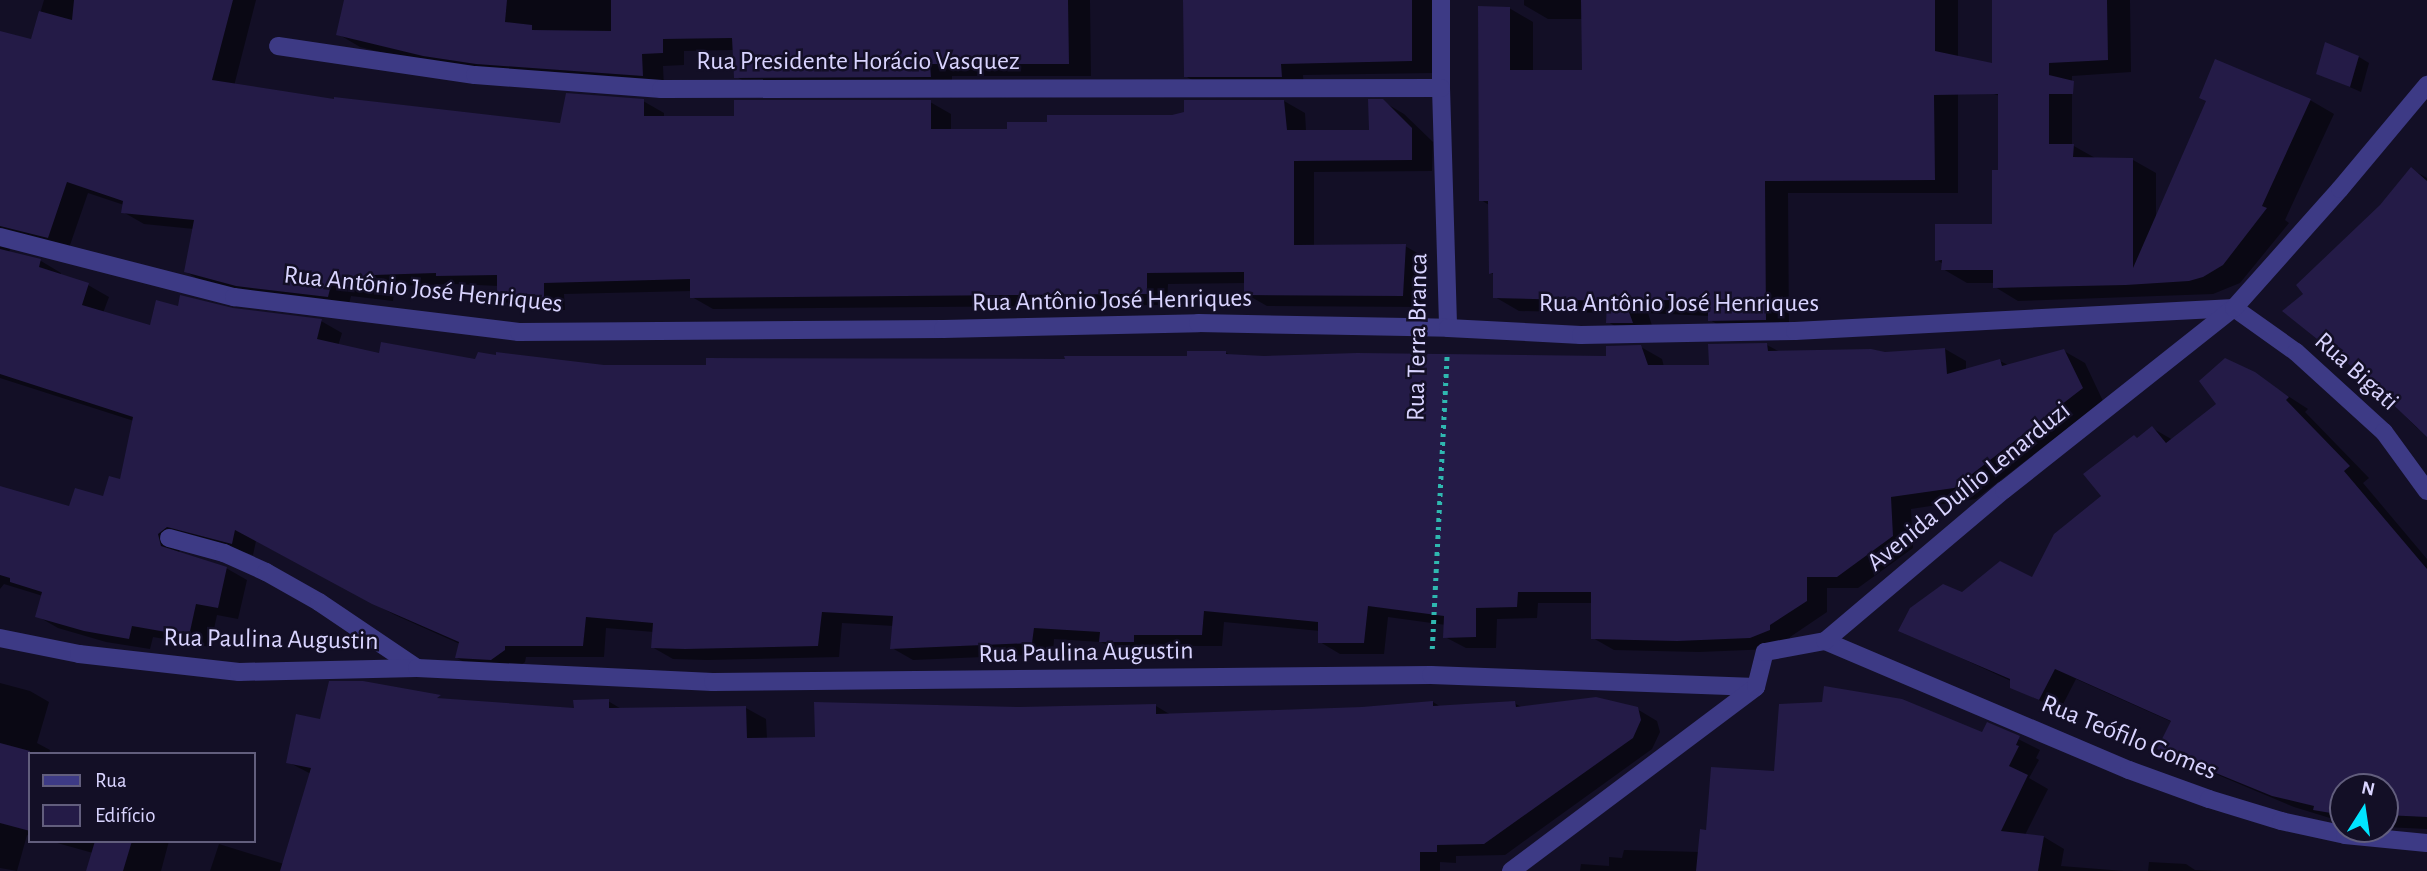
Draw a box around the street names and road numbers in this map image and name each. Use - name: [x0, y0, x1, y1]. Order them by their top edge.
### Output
- street label: Rua Presidente Horácio Vasquez: [696, 46, 1020, 78]
- street label: Rua Terra Branca: [1401, 253, 1435, 421]
- street label: Rua Antônio José Henriques: [282, 260, 564, 320]
- street label: Rua Antônio José Henriques: [972, 283, 1252, 319]
- street label: Rua Antônio José Henriques: [1539, 288, 1819, 320]
- street label: Rua Bigati: [2307, 326, 2405, 418]
- street label: Avenida Duílio Lenarduzi: [1861, 395, 2077, 579]
- street label: Rua Paulina Augustin: [163, 623, 379, 657]
- street label: Rua Paulina Augustin: [978, 636, 1194, 670]
- street label: Rua Teófilo Gomes: [2037, 689, 2221, 787]

